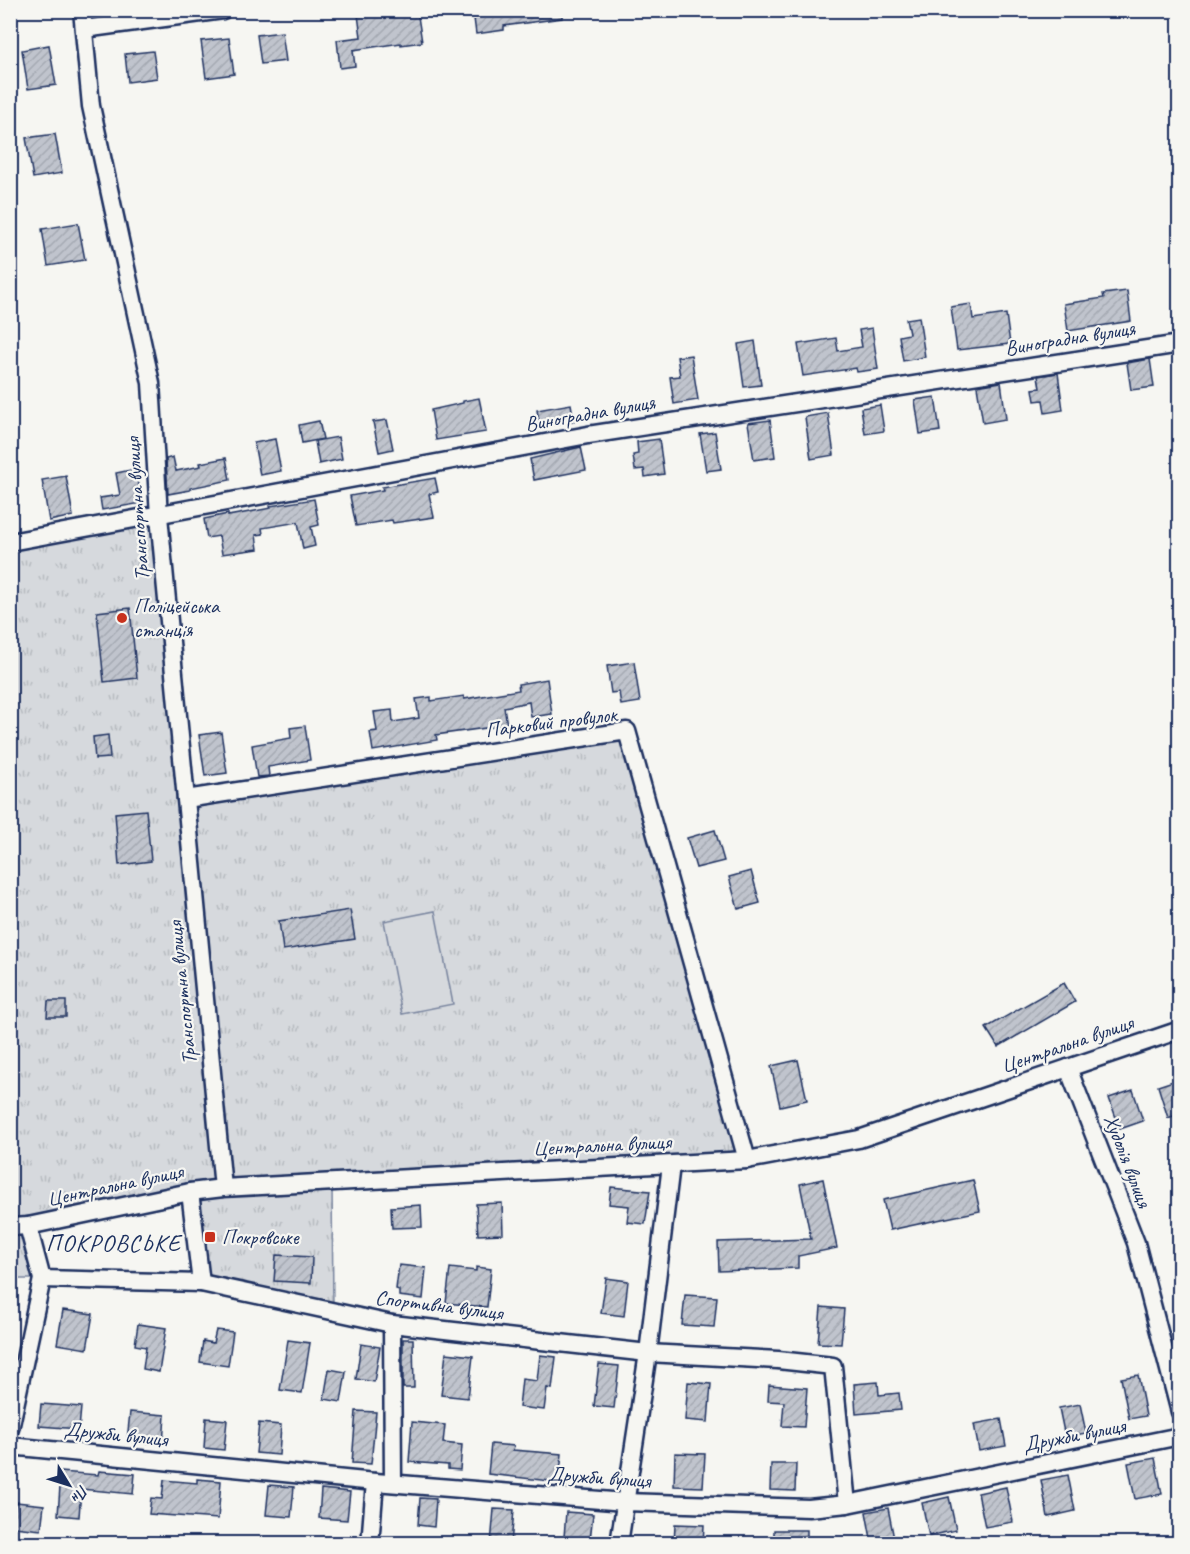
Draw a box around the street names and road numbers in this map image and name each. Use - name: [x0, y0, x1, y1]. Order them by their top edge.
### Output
- street label: Виноградна вулиця: [1003, 315, 1138, 361]
- street label: Виноградна вулиця: [523, 389, 658, 437]
- street label: Транспортна вулиця: [119, 435, 155, 582]
- street label: Парковий провулок: [484, 701, 620, 743]
- street label: Транспортна вулиця: [161, 918, 202, 1066]
- street label: Центральна вулиця: [997, 1009, 1138, 1079]
- street label: Худолія вулиця: [1098, 1111, 1158, 1213]
- street label: Центральна вулиця: [532, 1128, 674, 1162]
- street label: Центральна вулиця: [45, 1158, 187, 1212]
- street label: Спортивна вулиця: [374, 1284, 506, 1326]
- street label: Дружби вулиця: [1021, 1412, 1129, 1458]
- street label: Дружби вулиця: [63, 1416, 170, 1452]
- street label: Дружби вулиця: [547, 1460, 653, 1494]

